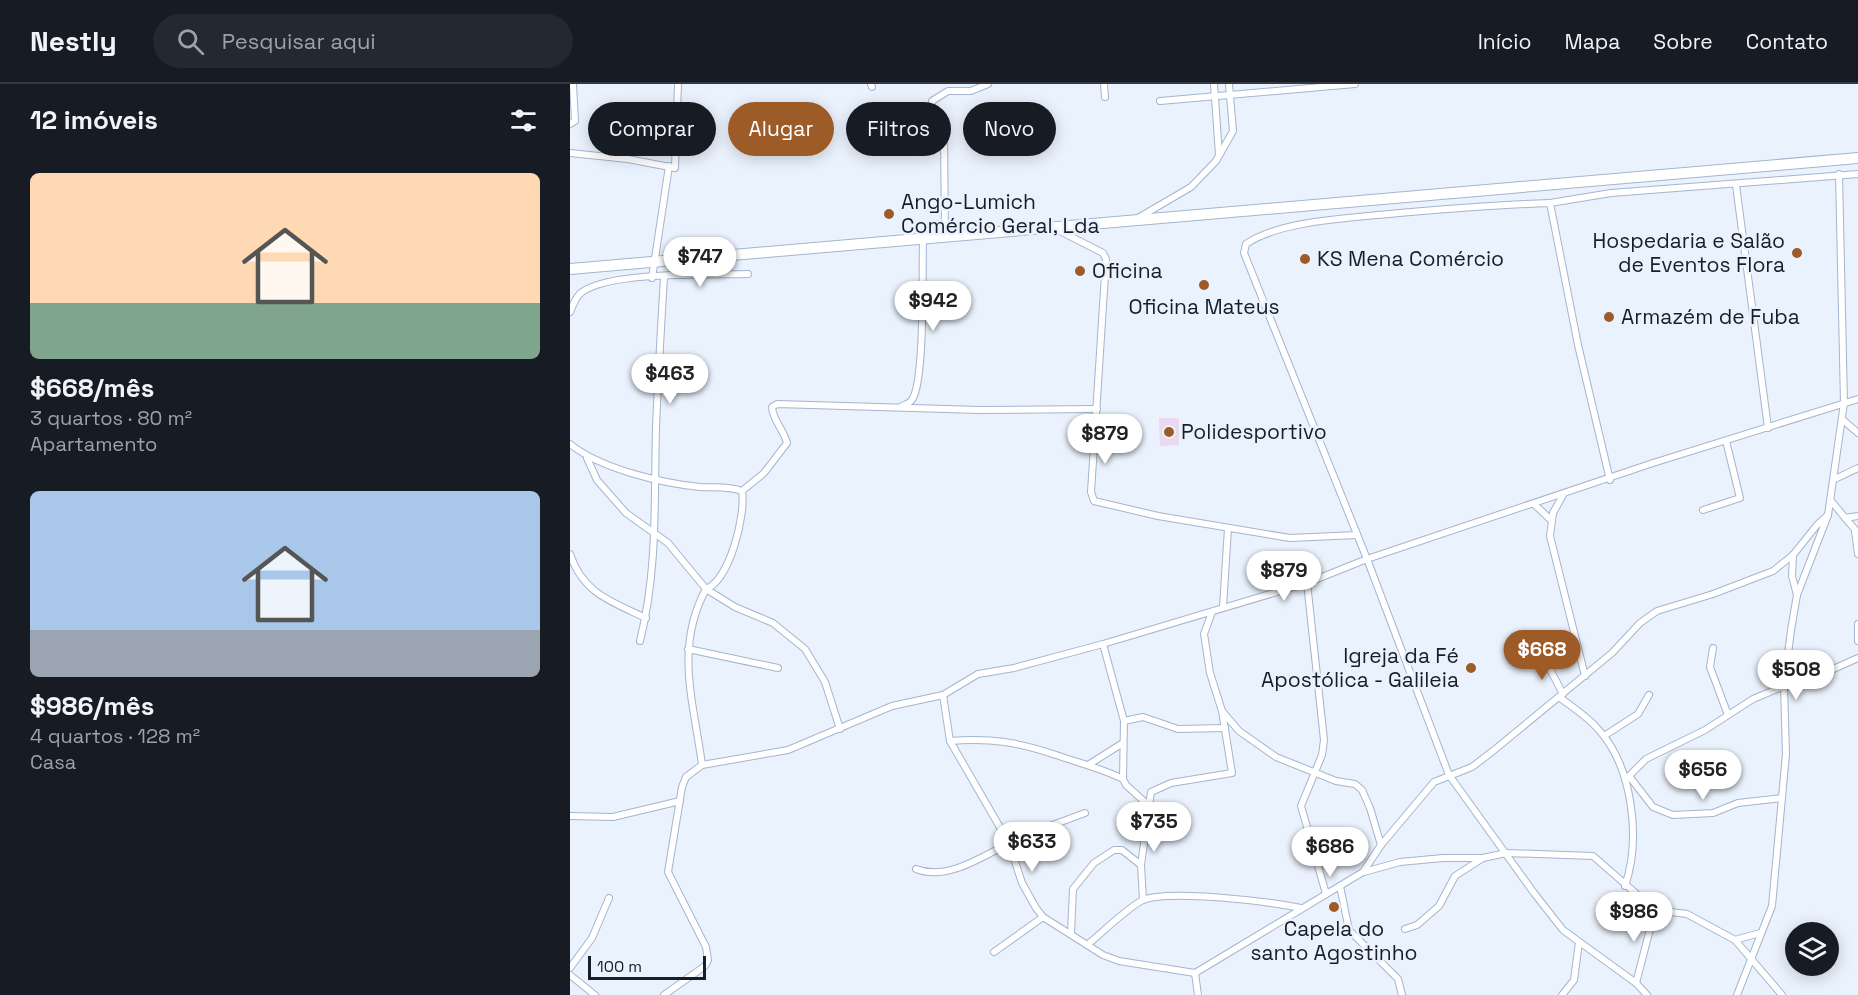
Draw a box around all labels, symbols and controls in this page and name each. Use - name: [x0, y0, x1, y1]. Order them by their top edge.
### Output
- search box: [153, 14, 573, 68]
- text: Nestly: [30, 23, 117, 59]
- icon: search: [174, 25, 207, 58]
- text: Pesquisar aqui: [222, 27, 376, 55]
- text: Início: [1478, 28, 1531, 55]
- text: Mapa: [1564, 28, 1620, 55]
- text: Sobre: [1653, 28, 1713, 55]
- text: Contato: [1746, 28, 1828, 55]
- chip: Comprar: [588, 102, 716, 156]
- chip: Alugar: [728, 102, 834, 156]
- chip: Filtros: [846, 102, 951, 156]
- chip: Novo: [963, 102, 1056, 156]
- text: 12 imóveis: [30, 103, 158, 137]
- icon: filters: [507, 104, 540, 137]
- place label: Ango-Lumich Comércio Geral, Lda: [901, 188, 1100, 239]
- marker: Ango-Lumich Comércio Geral, Lda: [882, 207, 896, 221]
- icon: home: [231, 212, 339, 320]
- place label: Hospedaria e Salão de Eventos Flora: [1592, 227, 1785, 278]
- pin: $747: [664, 237, 736, 288]
- text: $747: [677, 243, 723, 269]
- place label: KS Mena Comércio: [1317, 245, 1504, 272]
- marker: Hospedaria e Salão de Eventos Flora: [1790, 246, 1804, 260]
- marker: KS Mena Comércio: [1298, 252, 1312, 266]
- place label: Oficina: [1092, 257, 1163, 284]
- marker: Oficina: [1073, 264, 1087, 278]
- marker: Oficina Mateus: [1197, 278, 1211, 292]
- pin: $942: [897, 281, 969, 332]
- text: $942: [908, 287, 958, 313]
- place label: Oficina Mateus: [1128, 293, 1280, 320]
- place label: Armazém de Fuba: [1621, 303, 1800, 330]
- marker: Armazém de Fuba: [1602, 310, 1616, 324]
- pin: $463: [634, 354, 706, 405]
- text: $463: [645, 360, 695, 386]
- text: $668/mês: [30, 371, 154, 405]
- text: 3 quartos · 80 m²: [30, 405, 192, 431]
- pin: $879: [1069, 414, 1141, 465]
- place label: Polidesportivo: [1181, 418, 1327, 445]
- text: $879: [1081, 420, 1129, 446]
- marker: Polidesportivo: [1162, 425, 1176, 439]
- text: Apartamento: [30, 431, 157, 457]
- icon: home: [231, 530, 339, 638]
- pin: $879: [1248, 551, 1320, 602]
- text: $879: [1260, 557, 1308, 583]
- pin: $668: [1506, 630, 1578, 681]
- text: $668: [1518, 636, 1566, 662]
- place label: Igreja da Fé Apostólica - Galileia: [1261, 642, 1459, 693]
- pin: $508: [1760, 650, 1832, 701]
- text: $508: [1771, 656, 1821, 682]
- marker: Igreja da Fé Apostólica - Galileia: [1464, 661, 1478, 675]
- text: $986/mês: [30, 689, 154, 723]
- text: 4 quartos · 128 m²: [30, 723, 200, 749]
- text: Casa: [30, 749, 76, 775]
- pin: $656: [1667, 750, 1739, 801]
- text: $656: [1679, 756, 1727, 782]
- pin: $735: [1118, 802, 1190, 853]
- text: $735: [1130, 808, 1178, 834]
- pin: $633: [996, 822, 1068, 873]
- pin: $686: [1294, 827, 1366, 878]
- text: $633: [1008, 828, 1056, 854]
- text: $686: [1306, 833, 1354, 859]
- pin: $986: [1598, 892, 1670, 943]
- text: $986: [1610, 898, 1658, 924]
- marker: Capela do santo Agostinho: [1327, 900, 1341, 914]
- place label: Capela do santo Agostinho: [1250, 915, 1418, 966]
- map controls: [1785, 922, 1839, 976]
- button: layers: [1785, 922, 1839, 976]
- scale bar: [588, 953, 706, 980]
- text: 100 m: [597, 956, 642, 977]

